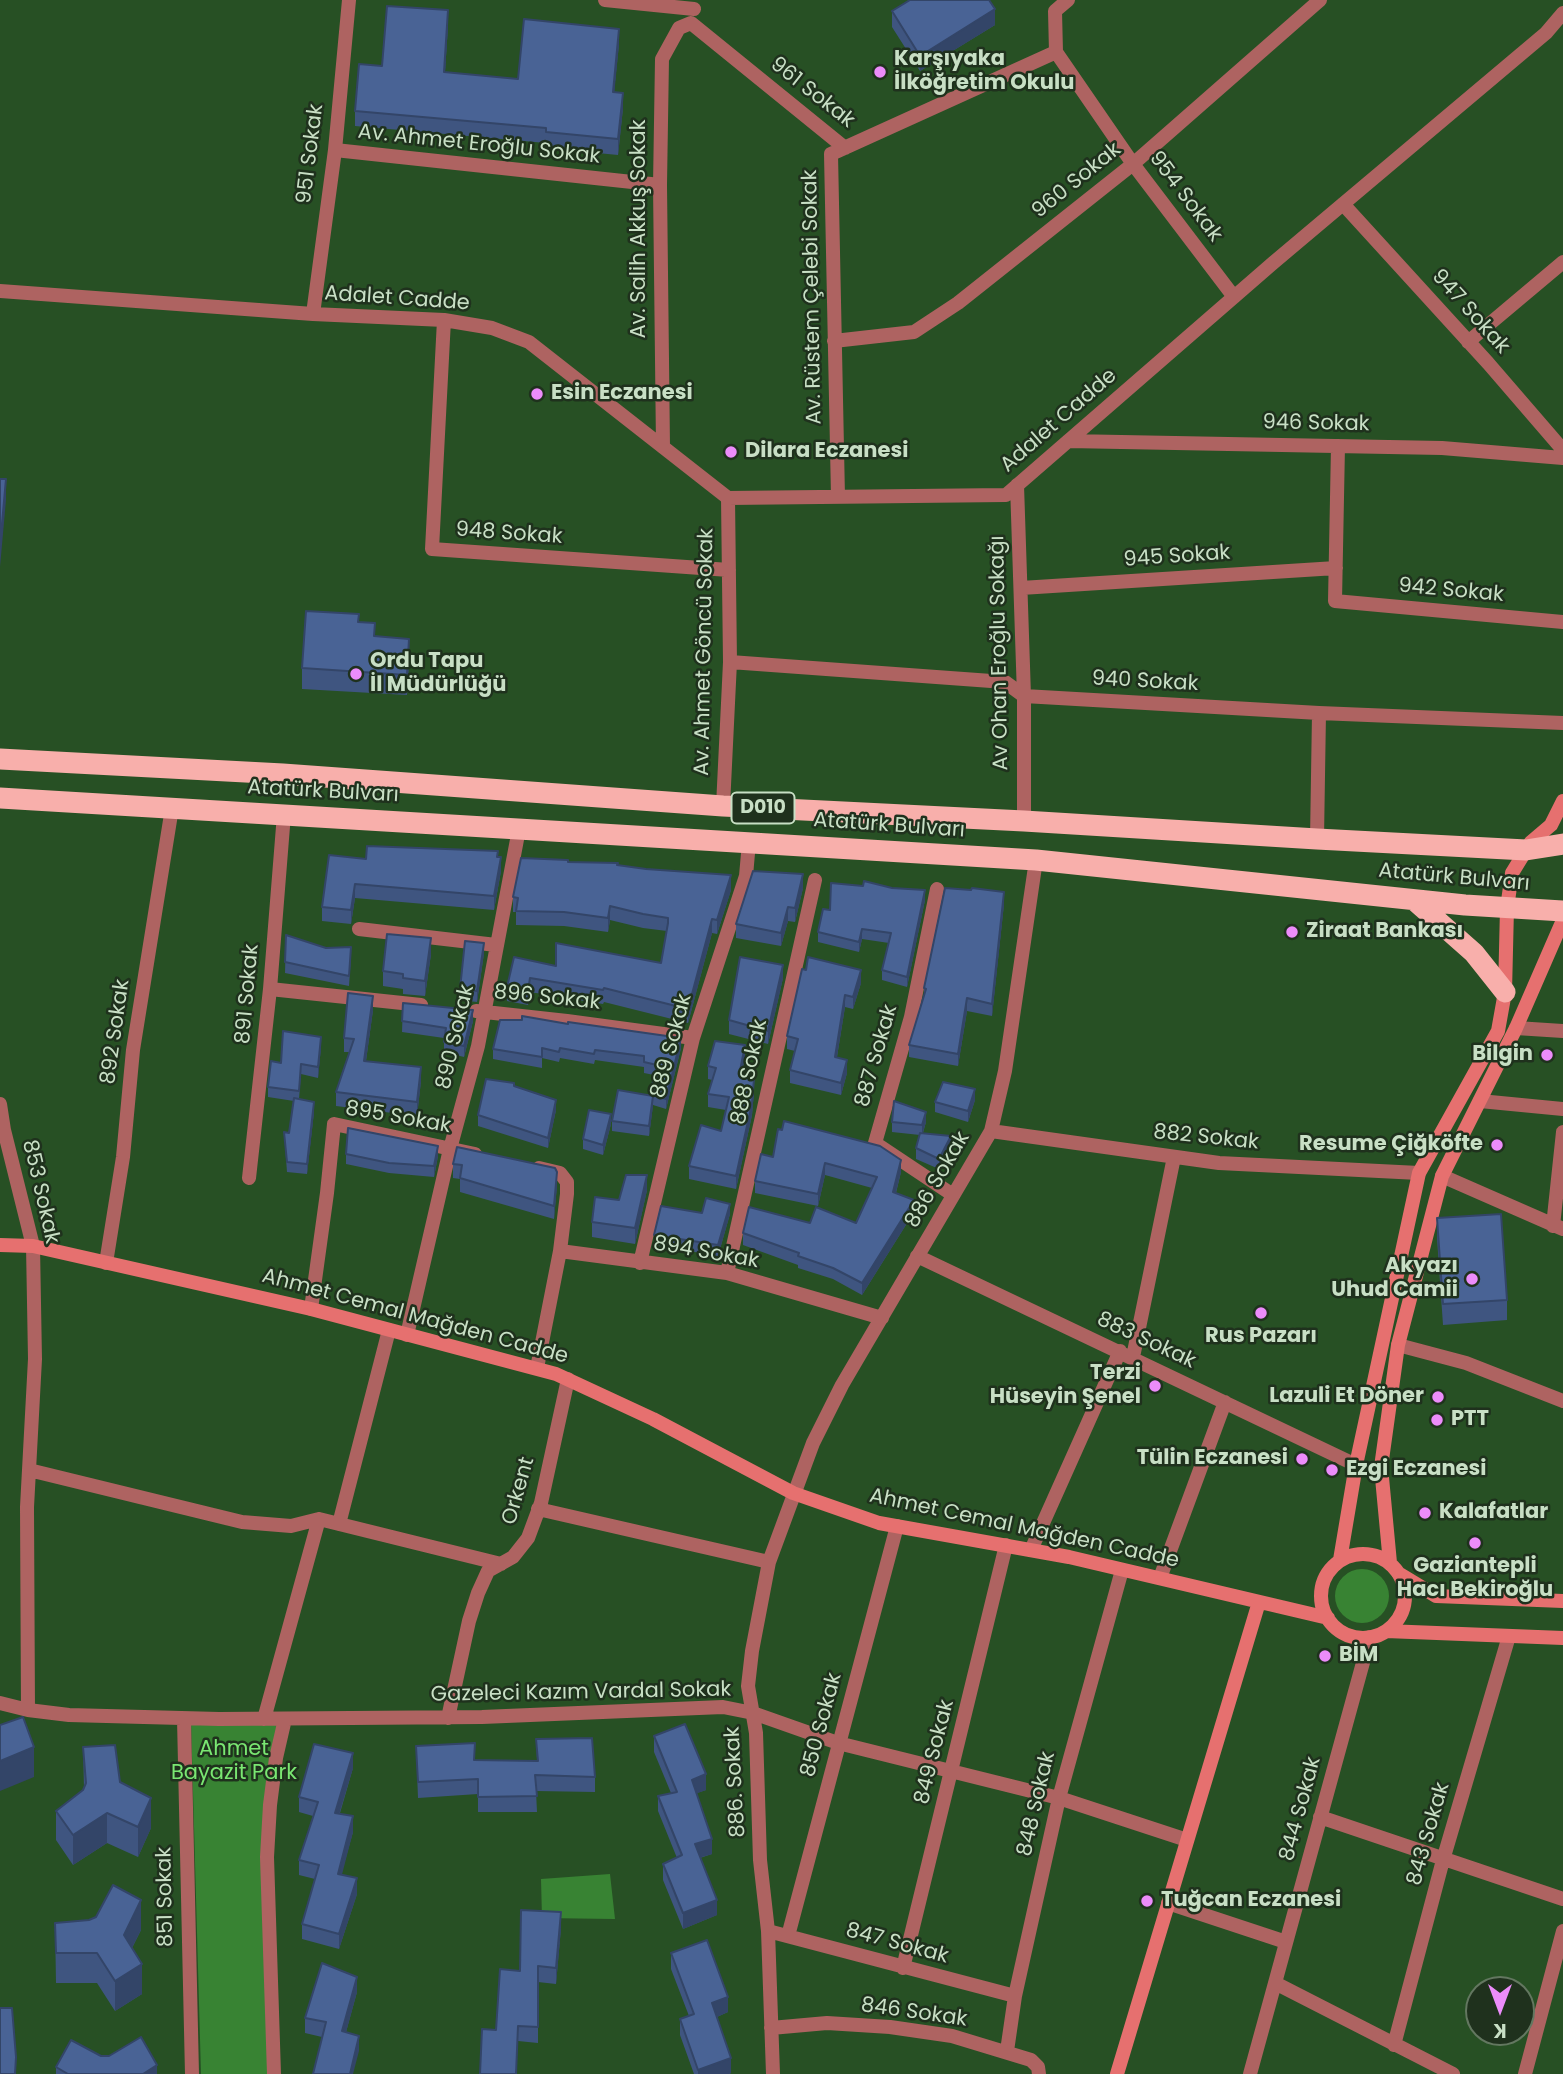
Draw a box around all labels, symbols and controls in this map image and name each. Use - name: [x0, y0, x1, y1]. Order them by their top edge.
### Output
- place label: Karşıyaka İlköğretim Okulu: [894, 47, 1074, 97]
- street label: 961 Sokak: [765, 52, 859, 134]
- marker: Karşıyaka İlköğretim Okulu: [872, 64, 888, 80]
- street label: 951 Sokak: [292, 103, 330, 205]
- street label: Av. Salih Akkuş Sokak: [627, 119, 653, 339]
- street label: Av. Ahmet Eroğlu Sokak: [357, 120, 601, 170]
- street label: 960 Sokak: [1028, 138, 1126, 224]
- street label: 954 Sokak: [1143, 147, 1227, 247]
- street label: Av. Rüstem Çelebi Sokak: [798, 169, 828, 425]
- street label: 947 Sokak: [1425, 265, 1515, 359]
- street label: Adalet Cadde: [323, 281, 471, 317]
- street label: Adalet Cadde: [996, 364, 1122, 478]
- place label: Esin Eczanesi: [551, 381, 693, 407]
- marker: Esin Eczanesi: [529, 386, 545, 402]
- street label: 946 Sokak: [1262, 410, 1370, 438]
- place label: Dilara Eczanesi: [745, 439, 908, 465]
- marker: Dilara Eczanesi: [723, 444, 739, 460]
- street label: 948 Sokak: [455, 518, 563, 550]
- street label: Av. Ahmet Göncü Sokak: [690, 528, 720, 776]
- street label: Av Ohan Eroğlu Sokağı: [985, 535, 1015, 771]
- street label: 945 Sokak: [1123, 541, 1231, 573]
- street label: 942 Sokak: [1397, 574, 1505, 608]
- place label: Ordu Tapu İl Müdürlüğü: [370, 649, 506, 699]
- marker: Ordu Tapu İl Müdürlüğü: [348, 666, 364, 682]
- street label: 940 Sokak: [1091, 667, 1199, 697]
- street label: Atatürk Bulvarı: [247, 775, 399, 809]
- road number: D010: [732, 792, 794, 824]
- street label: Atatürk Bulvarı: [812, 808, 966, 844]
- street label: Atatürk Bulvarı: [1377, 859, 1531, 897]
- place label: Ziraat Bankası: [1306, 919, 1463, 945]
- marker: Ziraat Bankası: [1284, 924, 1300, 940]
- street label: 891 Sokak: [231, 943, 265, 1045]
- street label: 892 Sokak: [96, 978, 136, 1086]
- street label: 896 Sokak: [492, 980, 602, 1016]
- street label: 890 Sokak: [432, 982, 480, 1092]
- street label: 889 Sokak: [646, 991, 698, 1101]
- street label: 887 Sokak: [850, 1002, 904, 1110]
- street label: 888 Sokak: [727, 1017, 773, 1127]
- place label: Bilgin: [1472, 1042, 1533, 1068]
- marker: Bilgin: [1539, 1047, 1555, 1063]
- street label: 895 Sokak: [343, 1096, 453, 1140]
- street label: 882 Sokak: [1152, 1120, 1260, 1156]
- street label: 886 Sokak: [900, 1127, 976, 1233]
- place label: Resume Çiğköfte: [1299, 1132, 1483, 1158]
- marker: Resume Çiğköfte: [1489, 1137, 1505, 1153]
- street label: 853 Sokak: [16, 1138, 64, 1246]
- street label: 894 Sokak: [651, 1231, 761, 1275]
- place label: Akyazı Uhud Camii: [1331, 1254, 1458, 1304]
- street label: Ahmet Cemal Mağden Cadde: [259, 1264, 571, 1370]
- marker: Akyazı Uhud Camii: [1464, 1271, 1480, 1287]
- marker: Rus Pazarı: [1253, 1305, 1269, 1321]
- street label: 883 Sokak: [1093, 1307, 1199, 1375]
- place label: Rus Pazarı: [1205, 1324, 1317, 1350]
- place label: Terzi Hüseyin Şenel: [990, 1361, 1141, 1411]
- marker: Terzi Hüseyin Şenel: [1147, 1378, 1163, 1394]
- place label: Lazuli Et Döner: [1269, 1384, 1424, 1410]
- marker: Lazuli Et Döner: [1430, 1389, 1446, 1405]
- place label: PTT: [1451, 1407, 1489, 1433]
- marker: PTT: [1429, 1412, 1445, 1428]
- place label: Tülin Eczanesi: [1137, 1446, 1288, 1472]
- marker: Tülin Eczanesi: [1294, 1451, 1310, 1467]
- street label: Orkent: [497, 1454, 541, 1528]
- place label: Ezgi Eczanesi: [1346, 1457, 1486, 1483]
- marker: Ezgi Eczanesi: [1324, 1462, 1340, 1478]
- street label: Ahmet Cemal Mağden Cadde: [867, 1484, 1181, 1574]
- place label: Kalafatlar: [1439, 1500, 1548, 1526]
- marker: Kalafatlar: [1417, 1505, 1433, 1521]
- marker: Gaziantepli Hacı Bekiroğlu: [1467, 1535, 1483, 1551]
- place label: Gaziantepli Hacı Bekiroğlu: [1397, 1554, 1553, 1604]
- place label: BİM: [1339, 1643, 1378, 1669]
- marker: BİM: [1317, 1648, 1333, 1664]
- street label: 850 Sokak: [796, 1670, 848, 1780]
- street label: Gazeleci Kazım Vardal Sokak: [431, 1678, 731, 1708]
- street label: 849 Sokak: [910, 1697, 960, 1807]
- street label: 886. Sokak: [721, 1726, 751, 1838]
- park label: Ahmet Bayazit Park: [171, 1737, 297, 1787]
- street label: 848 Sokak: [1013, 1749, 1061, 1859]
- street label: 844 Sokak: [1275, 1754, 1327, 1864]
- street label: 843 Sokak: [1402, 1780, 1456, 1888]
- street label: 851 Sokak: [153, 1847, 179, 1947]
- place label: Tuğcan Eczanesi: [1161, 1888, 1341, 1914]
- marker: Tuğcan Eczanesi: [1139, 1893, 1155, 1909]
- street label: 847 Sokak: [843, 1918, 951, 1970]
- north arrow: [1465, 1976, 1535, 2046]
- street label: 846 Sokak: [859, 1993, 969, 2033]
- text: K: [1493, 2017, 1507, 2044]

